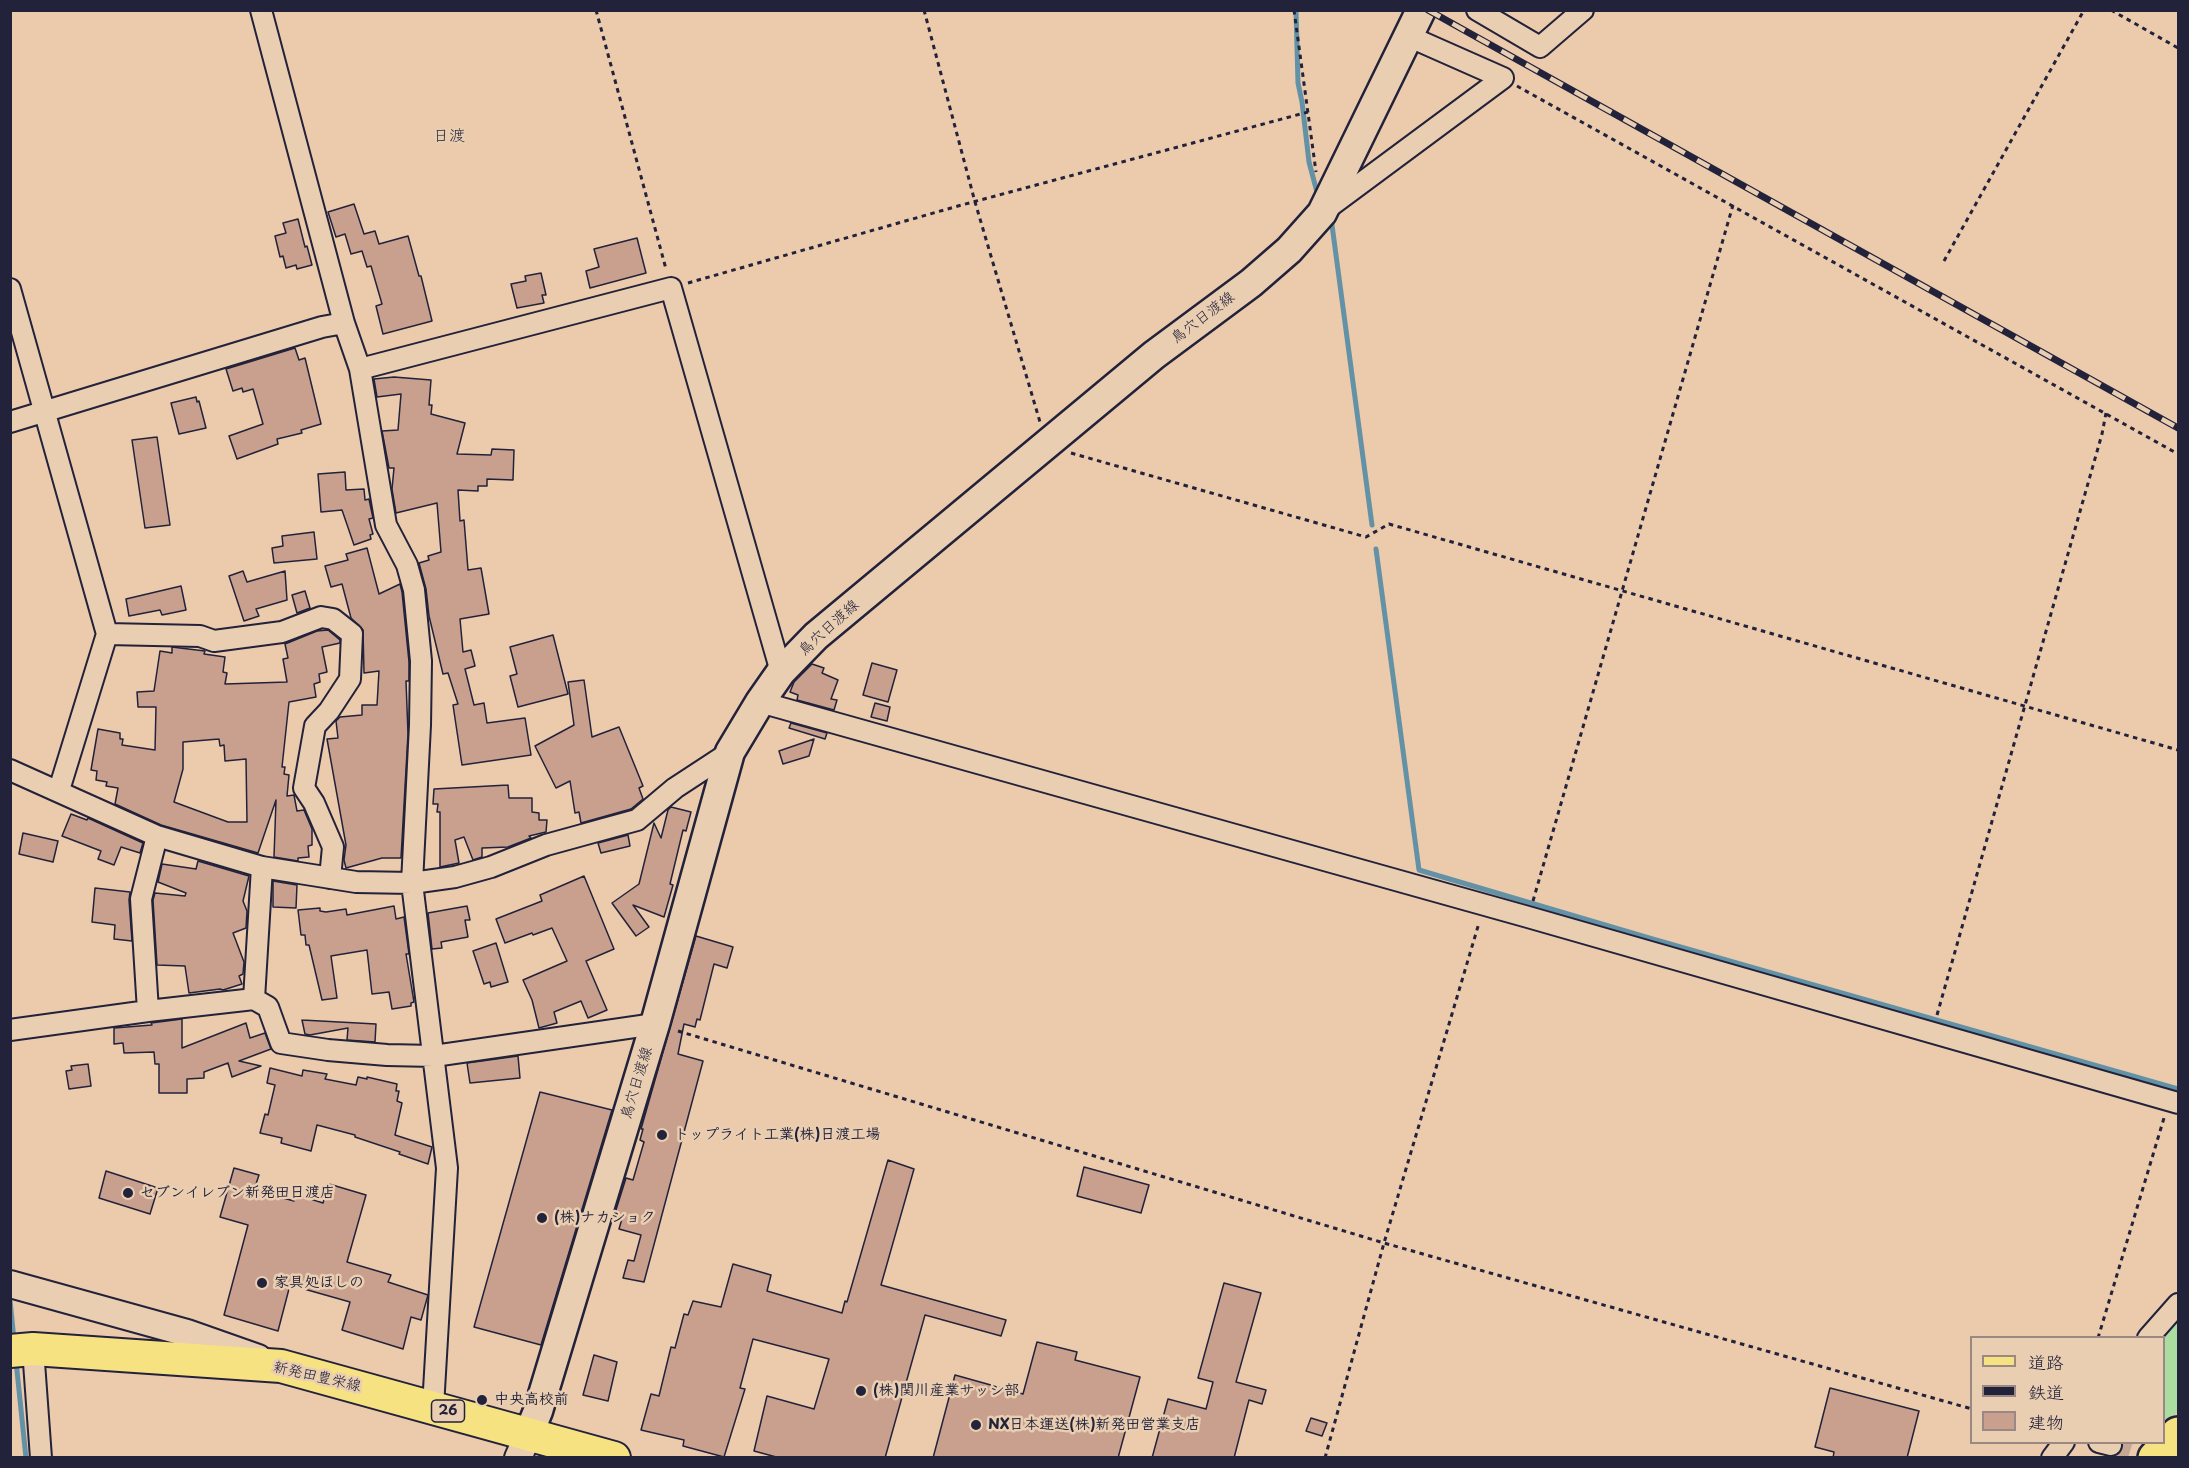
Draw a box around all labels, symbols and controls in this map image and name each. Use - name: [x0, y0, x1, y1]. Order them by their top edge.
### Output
- district label: 日渡: [433, 127, 465, 147]
- street label: 鳥穴日渡線: [1168, 288, 1238, 348]
- street label: 鳥穴日渡線: [795, 596, 863, 660]
- street label: 鳥穴日渡線: [617, 1045, 657, 1121]
- place label: トップライト工業(株)日渡工場: [674, 1126, 880, 1144]
- marker: トップライト工業(株)日渡工場: [655, 1128, 669, 1142]
- place label: セブンイレブン新発田日渡店: [140, 1184, 335, 1202]
- marker: セブンイレブン新発田日渡店: [121, 1186, 135, 1200]
- place label: (株)ナカショク: [554, 1209, 655, 1227]
- marker: (株)ナカショク: [535, 1211, 549, 1225]
- place label: 家具処ほしの: [274, 1274, 364, 1292]
- marker: 家具処ほしの: [255, 1276, 269, 1290]
- legend: [1970, 1336, 2165, 1444]
- text: 道路: [2028, 1348, 2064, 1375]
- street label: 新発田豊栄線: [271, 1358, 363, 1396]
- text: 鉄道: [2028, 1378, 2064, 1405]
- place label: (株)関川産業サッシ部: [873, 1382, 1019, 1400]
- marker: (株)関川産業サッシ部: [854, 1384, 868, 1398]
- place label: 中央高校前: [494, 1391, 569, 1409]
- marker: 中央高校前: [475, 1393, 489, 1407]
- road number: 26: [432, 1400, 464, 1422]
- text: 建物: [2028, 1408, 2064, 1435]
- place label: NX日本運送(株)新発田営業支店: [988, 1416, 1201, 1434]
- marker: NX日本運送(株)新発田営業支店: [969, 1418, 983, 1432]

